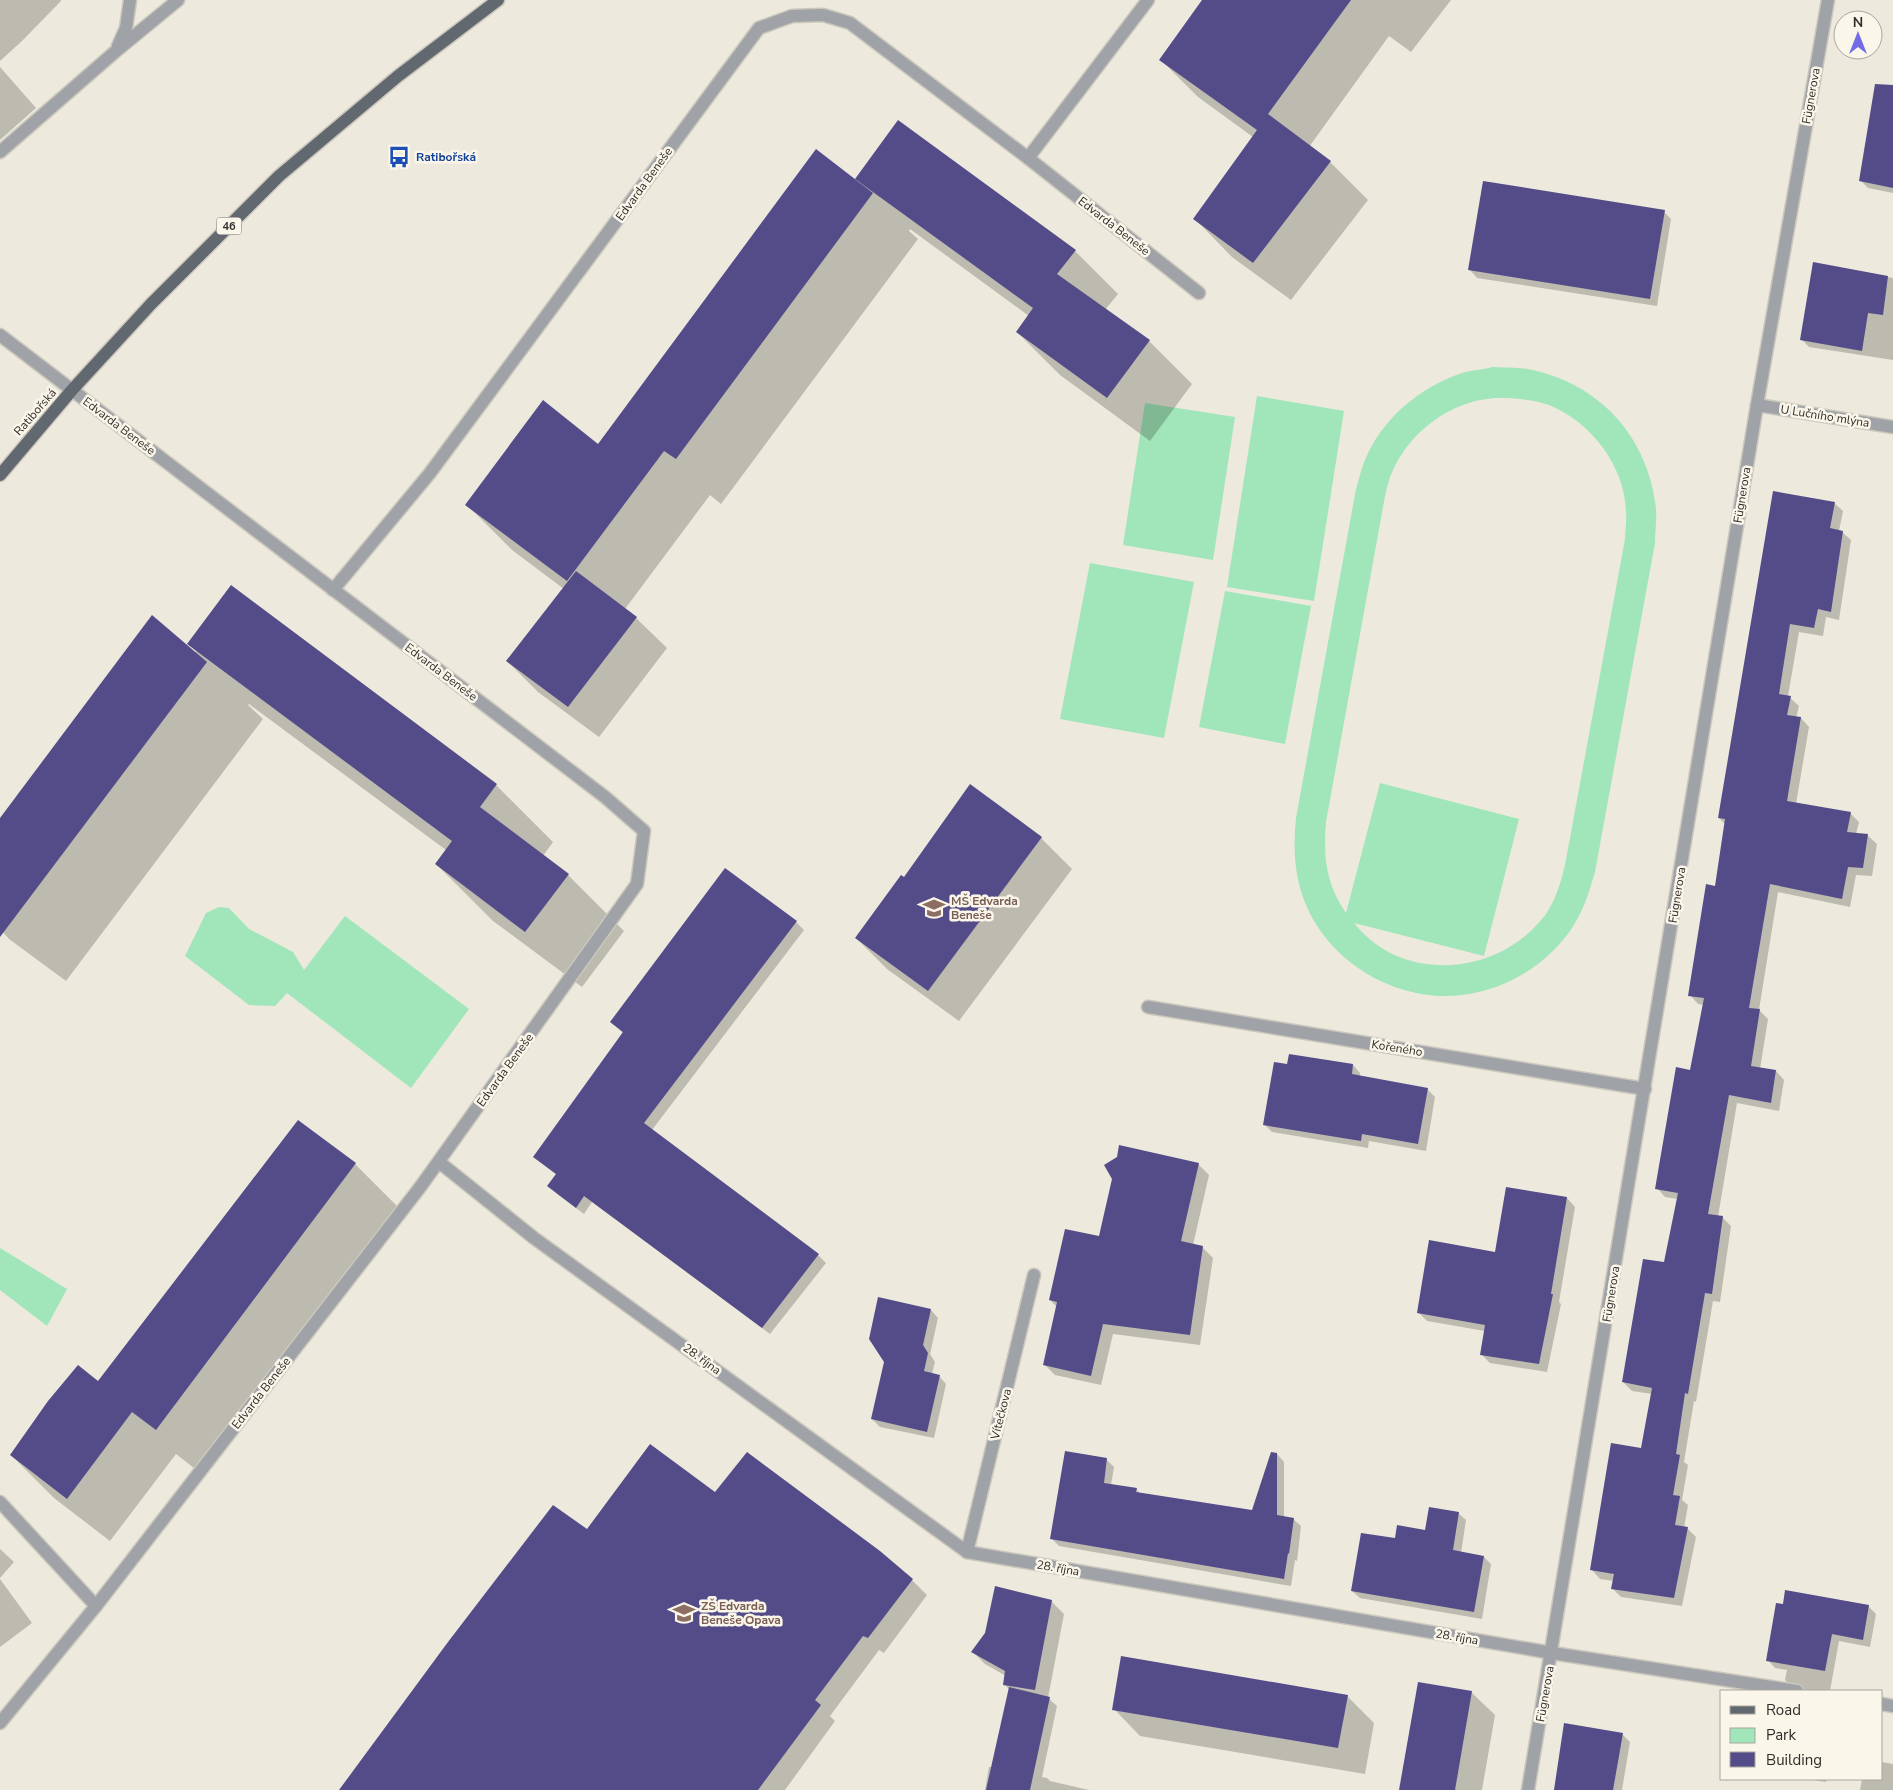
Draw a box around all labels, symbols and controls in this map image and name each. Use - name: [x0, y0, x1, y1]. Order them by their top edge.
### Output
- north arrow: [1833, 10, 1883, 60]
- text: N: [1853, 13, 1863, 32]
- street label: Fügnerova: [1798, 67, 1824, 125]
- bus stop icon: Ratibořská: [386, 144, 412, 170]
- street label: Edvarda Beneše: [612, 144, 676, 224]
- place label: Ratibořská: [416, 149, 476, 165]
- street label: Edvarda Beneše: [1075, 193, 1153, 259]
- road number: 46: [216, 218, 242, 235]
- street label: Ratibořská: [10, 385, 60, 439]
- street label: Edvarda Beneše: [79, 393, 159, 459]
- street label: U Lučního mlýna: [1779, 401, 1871, 431]
- street label: Fügnerova: [1730, 466, 1754, 524]
- street label: Edvarda Beneše: [401, 639, 481, 705]
- street label: Fügnerova: [1665, 866, 1689, 924]
- place label: MŠ Edvarda Beneše: [951, 893, 1018, 923]
- school or university icon: MŠ Edvarda Beneše: [921, 895, 947, 921]
- street label: Edvarda Beneše: [473, 1030, 537, 1110]
- street label: Kořeného: [1370, 1036, 1424, 1060]
- street label: Fügnerova: [1599, 1265, 1623, 1323]
- street label: 28. října: [680, 1340, 724, 1378]
- street label: Edvarda Beneše: [228, 1354, 294, 1432]
- street label: Vítečkova: [987, 1387, 1015, 1442]
- street label: 28. října: [1035, 1556, 1081, 1580]
- place label: ZŠ Edvarda Beneše Opava: [701, 1598, 781, 1628]
- school or university icon: ZŠ Edvarda Beneše Opava: [671, 1600, 697, 1626]
- street label: 28. října: [1434, 1625, 1480, 1649]
- street label: Fügnerova: [1532, 1665, 1558, 1723]
- legend: [1720, 1690, 1883, 1780]
- text: Road: [1766, 1700, 1801, 1720]
- text: Park: [1766, 1725, 1796, 1745]
- text: Building: [1766, 1750, 1822, 1770]

